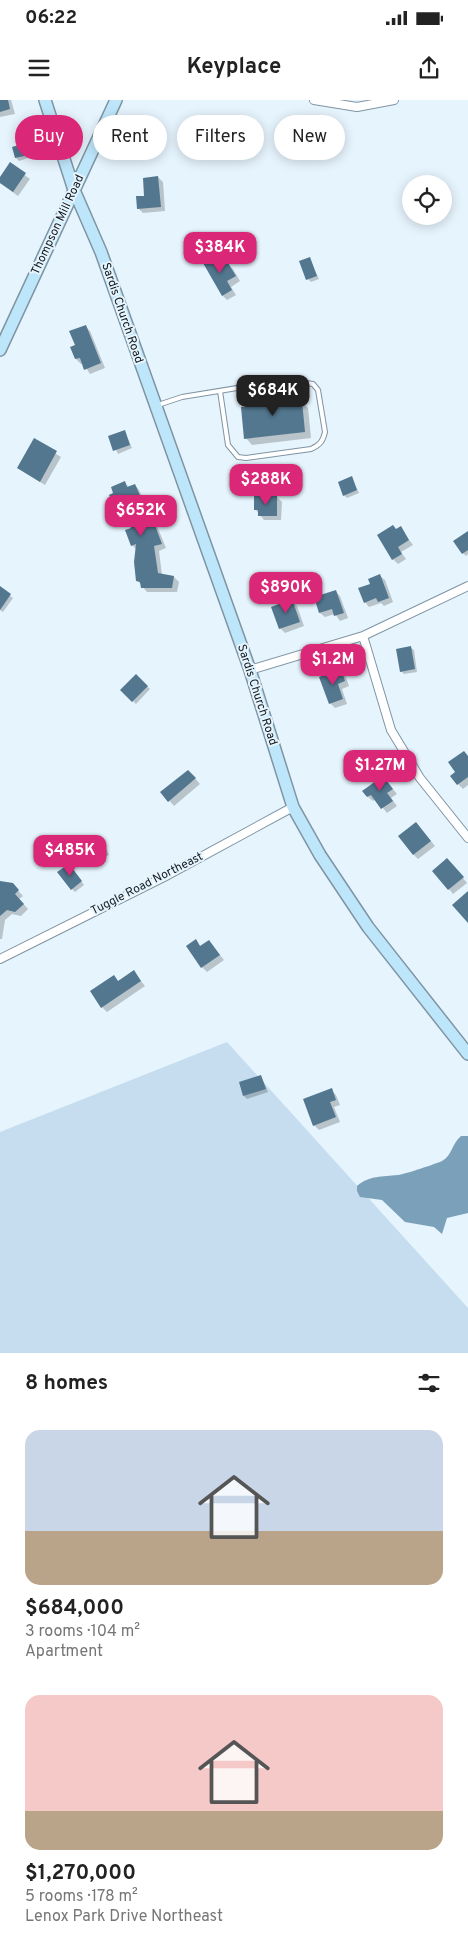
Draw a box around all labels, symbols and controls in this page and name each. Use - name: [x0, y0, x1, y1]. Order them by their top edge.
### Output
- text: 06:22: [25, 6, 77, 30]
- icon: menu: [25, 54, 53, 82]
- text: Keyplace: [187, 54, 281, 81]
- icon: share: [415, 54, 443, 82]
- chip: Buy: [15, 115, 83, 160]
- chip: Rent: [93, 115, 167, 160]
- chip: Filters: [177, 115, 264, 160]
- chip: New: [274, 115, 345, 160]
- street label: Thompson Mill Road: [28, 172, 88, 278]
- map controls: [402, 175, 452, 225]
- button: locate: [402, 175, 452, 225]
- pin: $384K: [185, 232, 255, 274]
- text: $384K: [195, 238, 245, 258]
- street label: Sardis Church Road: [97, 261, 147, 365]
- pin: $684K: [238, 374, 308, 417]
- text: $684K: [247, 381, 299, 401]
- pin: $288K: [231, 464, 301, 506]
- text: $288K: [241, 470, 291, 490]
- pin: $652K: [106, 494, 176, 537]
- text: $652K: [116, 501, 166, 521]
- pin: $890K: [251, 572, 321, 614]
- text: $890K: [260, 578, 312, 598]
- street label: Sardis Church Road: [233, 642, 281, 748]
- pin: $1.2M: [298, 644, 368, 686]
- text: $1.2M: [312, 650, 354, 670]
- pin: $1.27M: [339, 750, 421, 792]
- text: $1.27M: [354, 756, 406, 776]
- pin: $485K: [35, 834, 105, 877]
- text: $485K: [44, 841, 96, 861]
- street label: Tuggle Road Northeast: [88, 849, 206, 919]
- icon: filters: [415, 1369, 443, 1397]
- text: 8 homes: [25, 1370, 108, 1397]
- icon: home: [189, 1462, 279, 1552]
- text: $684,000: [25, 1595, 124, 1622]
- text: 3 rooms · 104 m²: [25, 1622, 140, 1642]
- text: Apartment: [25, 1642, 103, 1662]
- icon: home: [189, 1727, 279, 1817]
- text: $1,270,000: [25, 1860, 136, 1887]
- text: 5 rooms · 178 m²: [25, 1887, 138, 1907]
- text: Lenox Park Drive Northeast: [25, 1907, 223, 1927]

